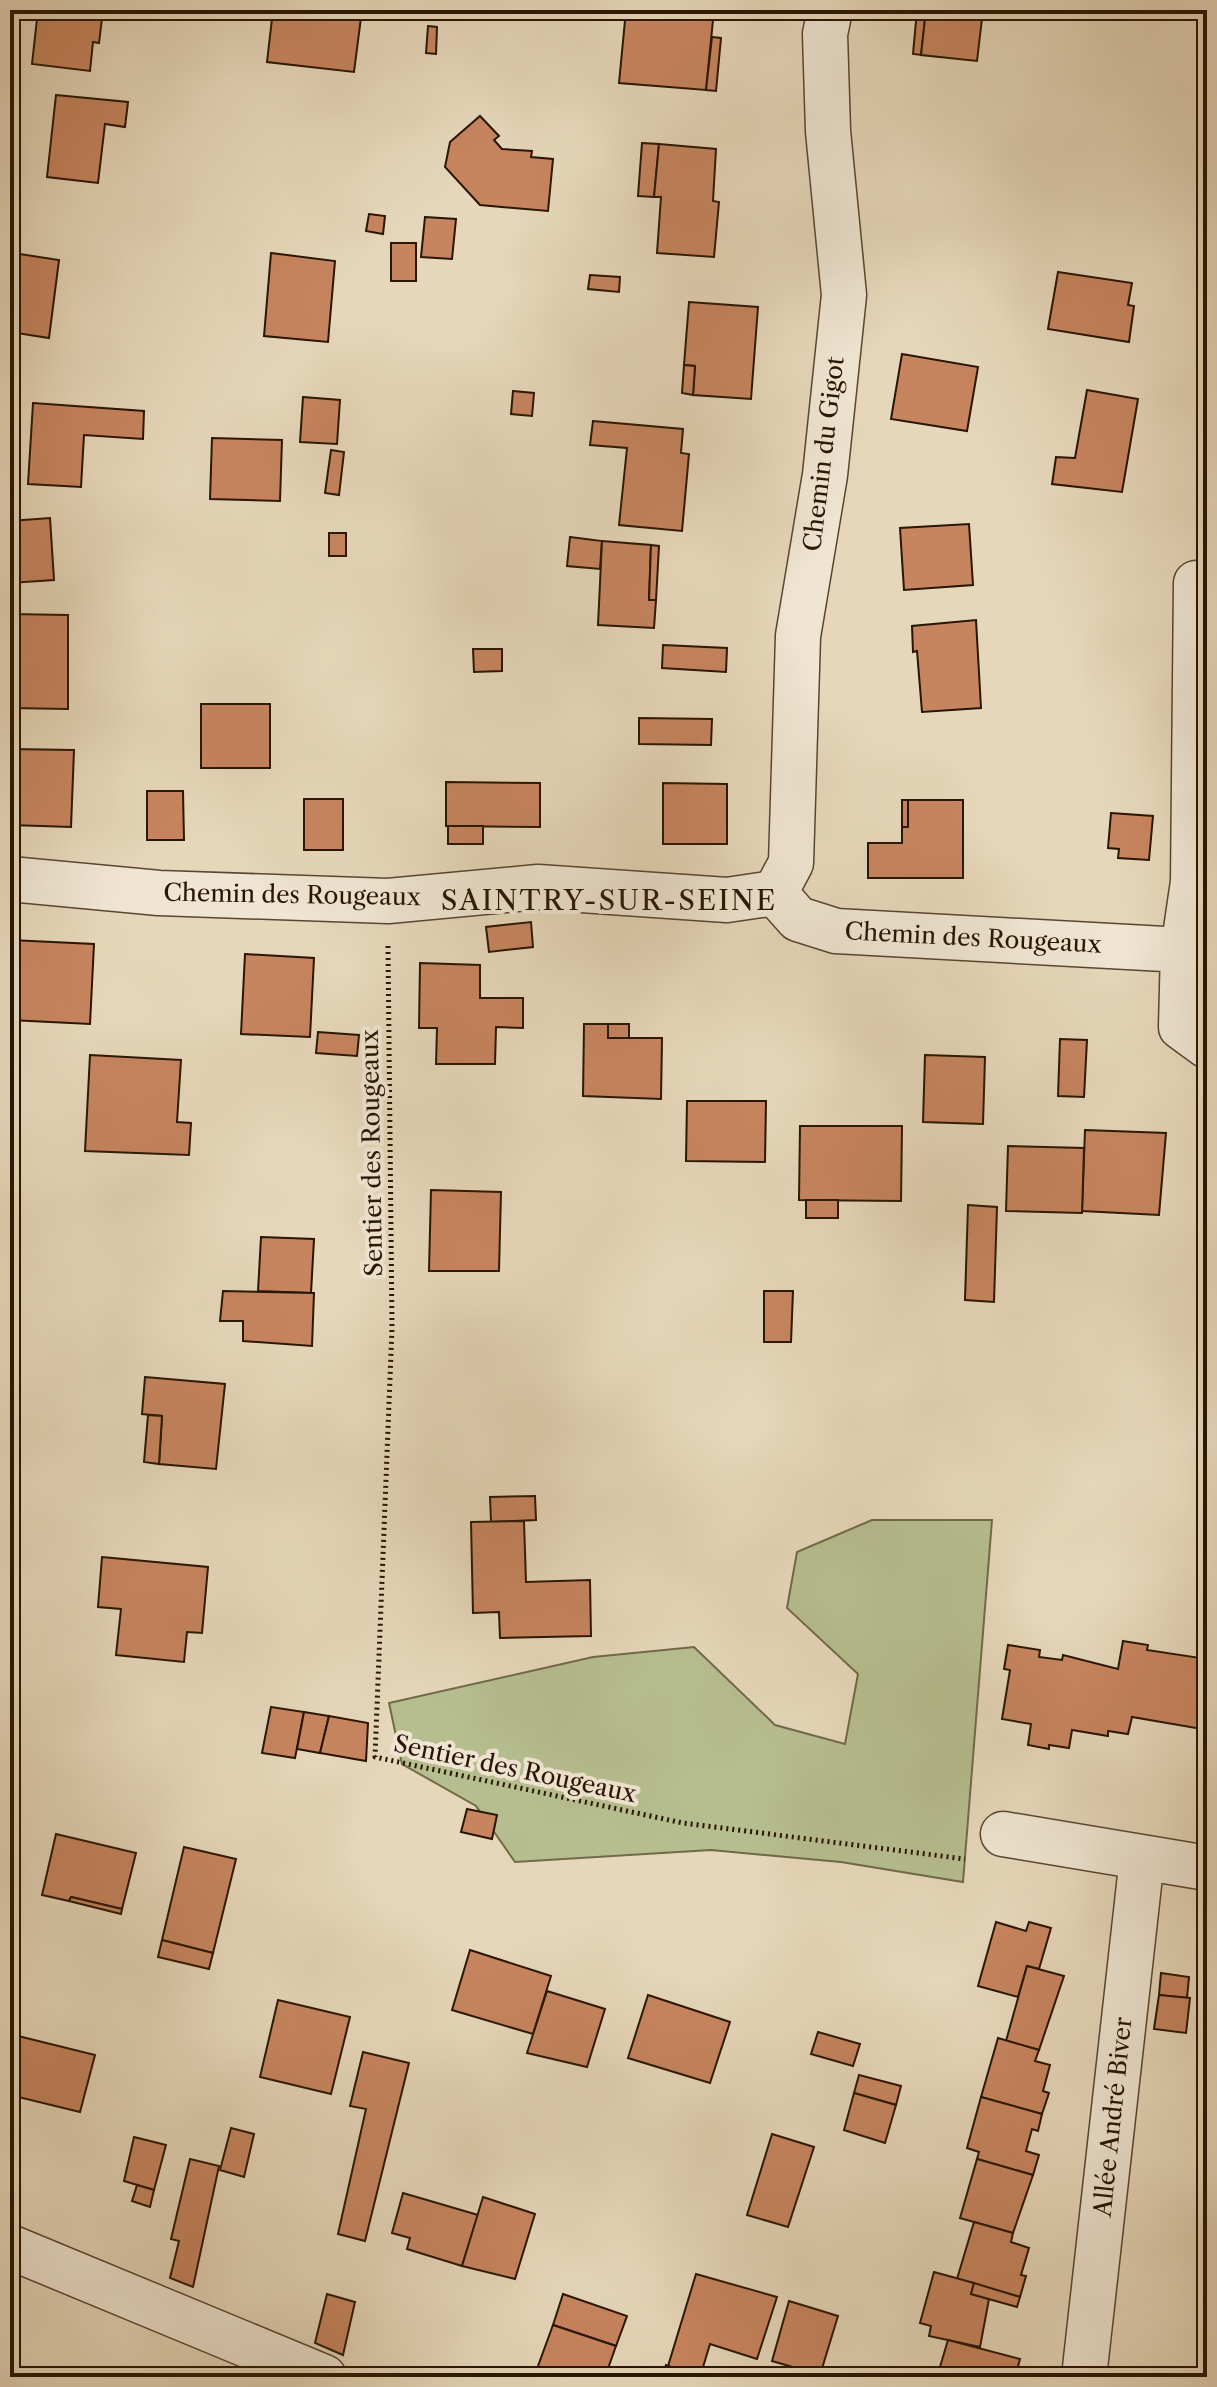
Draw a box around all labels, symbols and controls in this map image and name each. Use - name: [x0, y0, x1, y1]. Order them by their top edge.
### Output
- street label: Chemin du Gigot: [797, 354, 850, 553]
- street label: Chemin des Rougeaux: [163, 878, 421, 911]
- district label: SAINTRY-SUR-SEINE: [441, 883, 777, 917]
- street label: Chemin des Rougeaux: [844, 916, 1102, 959]
- street label: Sentier des Rougeaux: [355, 1029, 388, 1277]
- street label: Sentier des Rougeaux: [391, 1729, 639, 1808]
- street label: Allée André Biver: [1087, 2015, 1137, 2219]

